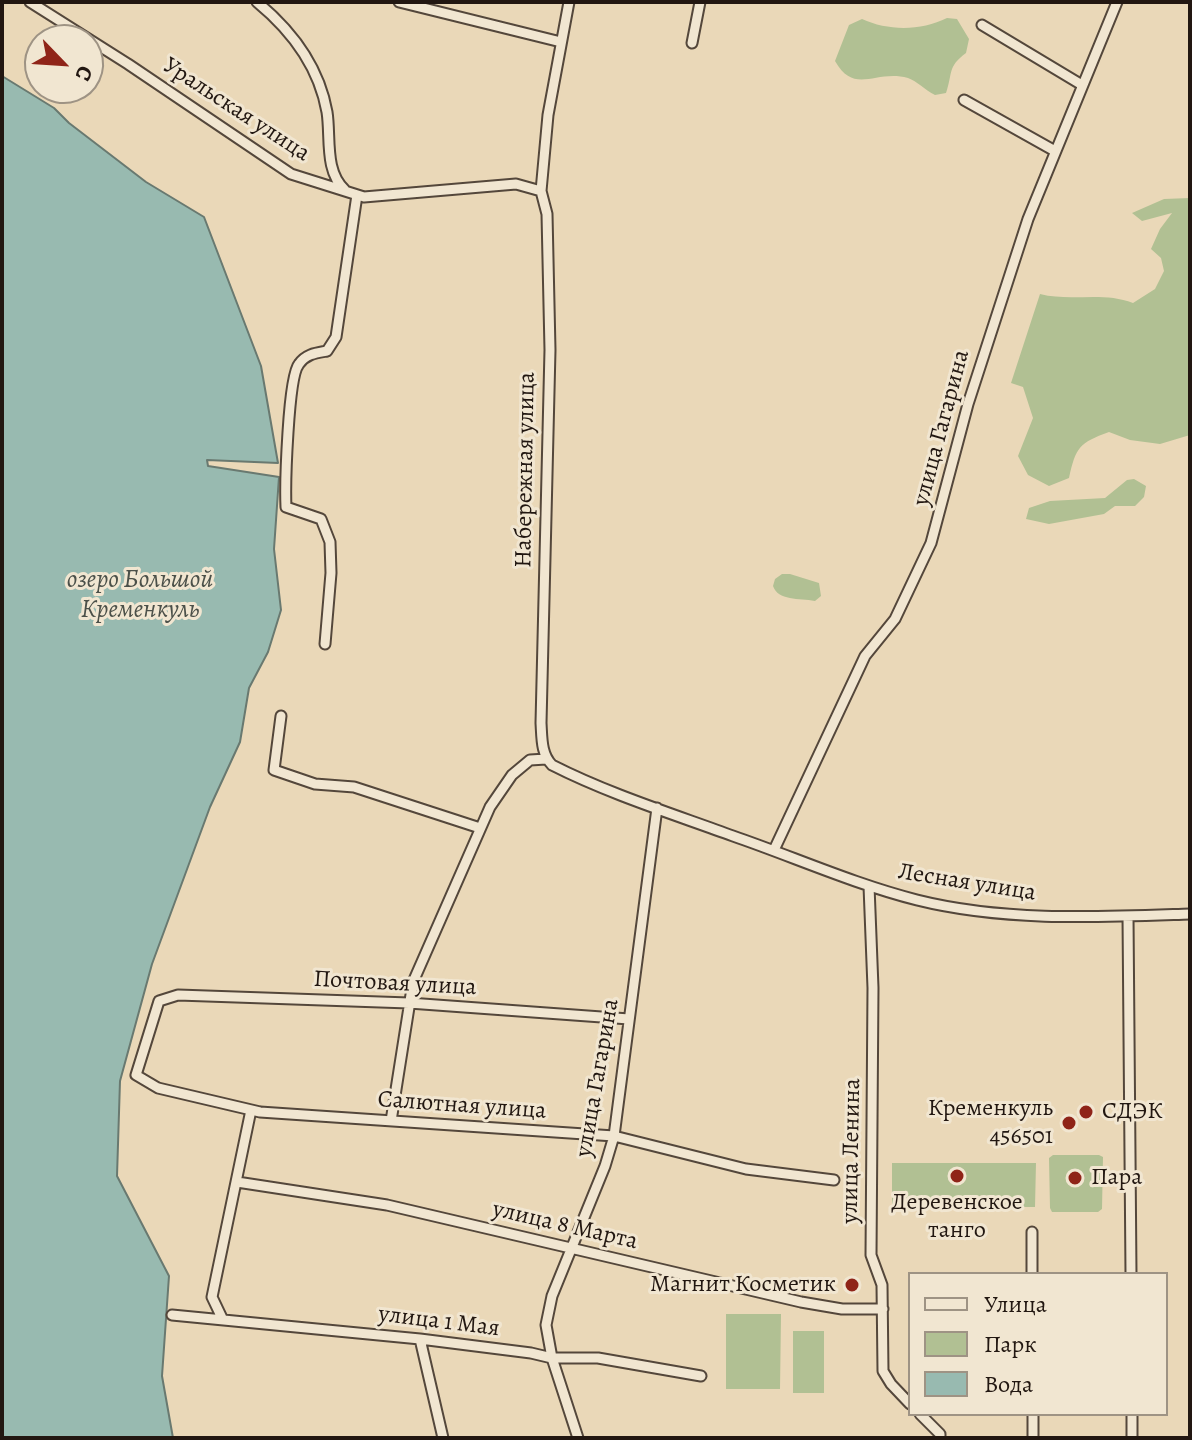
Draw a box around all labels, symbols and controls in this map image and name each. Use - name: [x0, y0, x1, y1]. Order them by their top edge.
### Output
- north arrow: [24, 24, 104, 104]
- street label: Уральская улица: [157, 52, 315, 168]
- text: С: [67, 61, 100, 86]
- street label: улица Гагарина: [907, 347, 977, 509]
- street label: Набережная улица: [510, 372, 542, 568]
- water label: озеро Большой Кременкуль: [67, 565, 213, 626]
- street label: Лесная улица: [896, 858, 1038, 908]
- street label: Почтовая улица: [313, 965, 477, 1003]
- street label: улица Гагарина: [570, 997, 626, 1159]
- street label: улица Ленина: [836, 1078, 868, 1224]
- street label: Салютная улица: [377, 1086, 547, 1126]
- place label: Кременкуль 456501: [928, 1095, 1053, 1151]
- place label: СДЭК: [1102, 1098, 1162, 1126]
- marker: СДЭК: [1077, 1103, 1095, 1121]
- marker: Кременкуль 456501: [1060, 1114, 1078, 1132]
- place label: Пара: [1091, 1164, 1142, 1192]
- marker: Деревенское танго: [948, 1167, 966, 1185]
- marker: Пара: [1066, 1169, 1084, 1187]
- place label: Деревенское танго: [891, 1189, 1023, 1245]
- street label: улица 8 Марта: [490, 1195, 640, 1257]
- place label: Магнит Косметик: [650, 1271, 836, 1299]
- legend: [908, 1272, 1168, 1416]
- marker: Магнит Косметик: [843, 1276, 861, 1294]
- text: Улица: [984, 1288, 1047, 1320]
- street label: улица 1 Мая: [377, 1300, 501, 1344]
- text: Парк: [984, 1328, 1037, 1360]
- text: Вода: [984, 1368, 1033, 1400]

